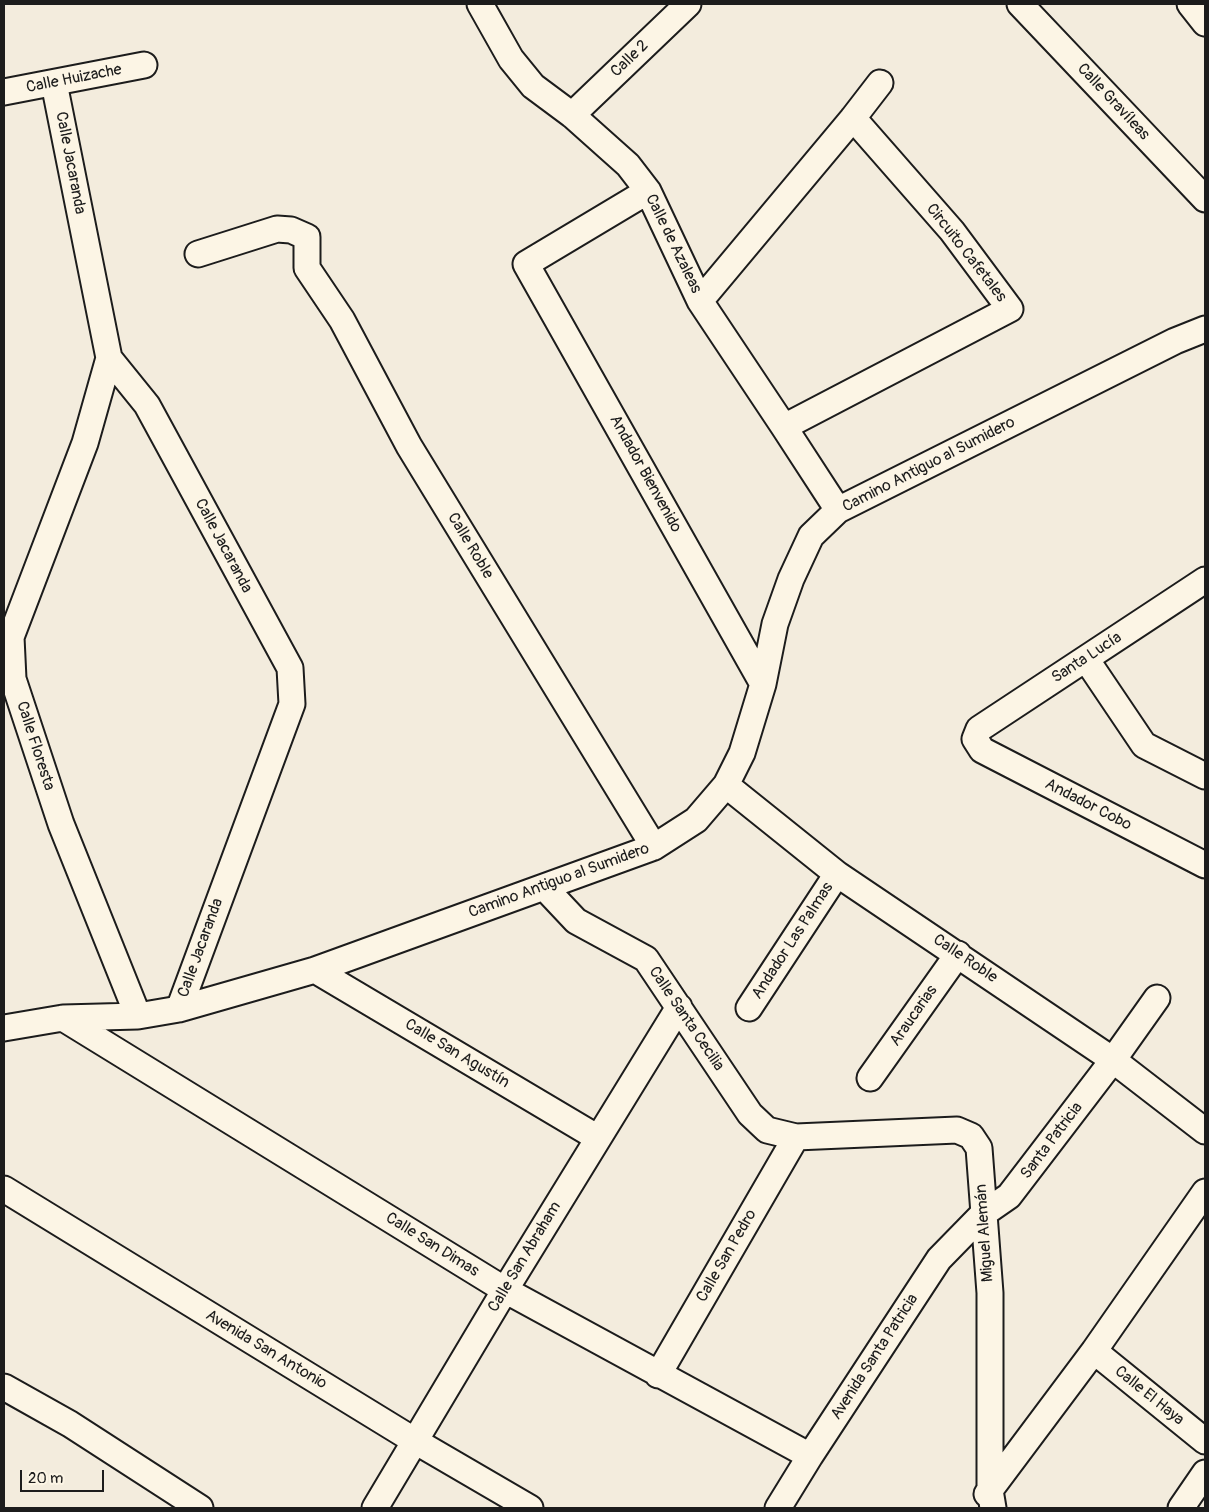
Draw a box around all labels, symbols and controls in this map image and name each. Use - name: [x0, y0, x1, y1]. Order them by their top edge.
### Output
- street label: Calle 2: [607, 36, 653, 82]
- street label: Calle Huizache: [25, 60, 123, 98]
- street label: Calle Gravíleas: [1073, 60, 1153, 144]
- street label: Calle Jacaranda: [51, 110, 89, 216]
- street label: Calle de Azaleas: [641, 191, 705, 297]
- street label: Circuito Cafetales: [922, 200, 1010, 306]
- street label: Andador Bienvenido: [605, 412, 685, 536]
- street label: Camino Antiguo al Sumidero: [840, 413, 1018, 517]
- street label: Calle Jacaranda: [190, 496, 256, 596]
- street label: Calle Roble: [443, 509, 497, 583]
- street label: Santa Lucía: [1048, 628, 1126, 688]
- street label: Calle Floresta: [12, 699, 58, 793]
- street label: Andador Cobo: [1041, 775, 1135, 835]
- street label: Camino Antiguo al Sumidero: [466, 839, 652, 923]
- street label: Andador Las Palmas: [748, 879, 838, 1003]
- street label: Calle Jacaranda: [174, 896, 228, 1000]
- street label: Calle Roble: [929, 930, 1001, 988]
- street label: Calle Santa Cecilia: [644, 963, 728, 1075]
- street label: Araucarias: [886, 982, 942, 1050]
- street label: Calle San Agustín: [401, 1015, 513, 1093]
- street label: Santa Patricia: [1017, 1099, 1087, 1183]
- street label: Miguel Alemán: [972, 1183, 998, 1283]
- street label: Calle San Abraham: [484, 1198, 566, 1316]
- street label: Calle San Pedro: [693, 1206, 761, 1306]
- street label: Calle San Dimas: [382, 1209, 482, 1281]
- street label: Avenida Santa Patricia: [827, 1291, 923, 1423]
- street label: Avenida San Antonio: [202, 1306, 330, 1394]
- street label: Calle El Haya: [1110, 1362, 1188, 1430]
- scale bar: [22, 1460, 106, 1492]
- text: 20 m: [28, 1469, 63, 1488]

